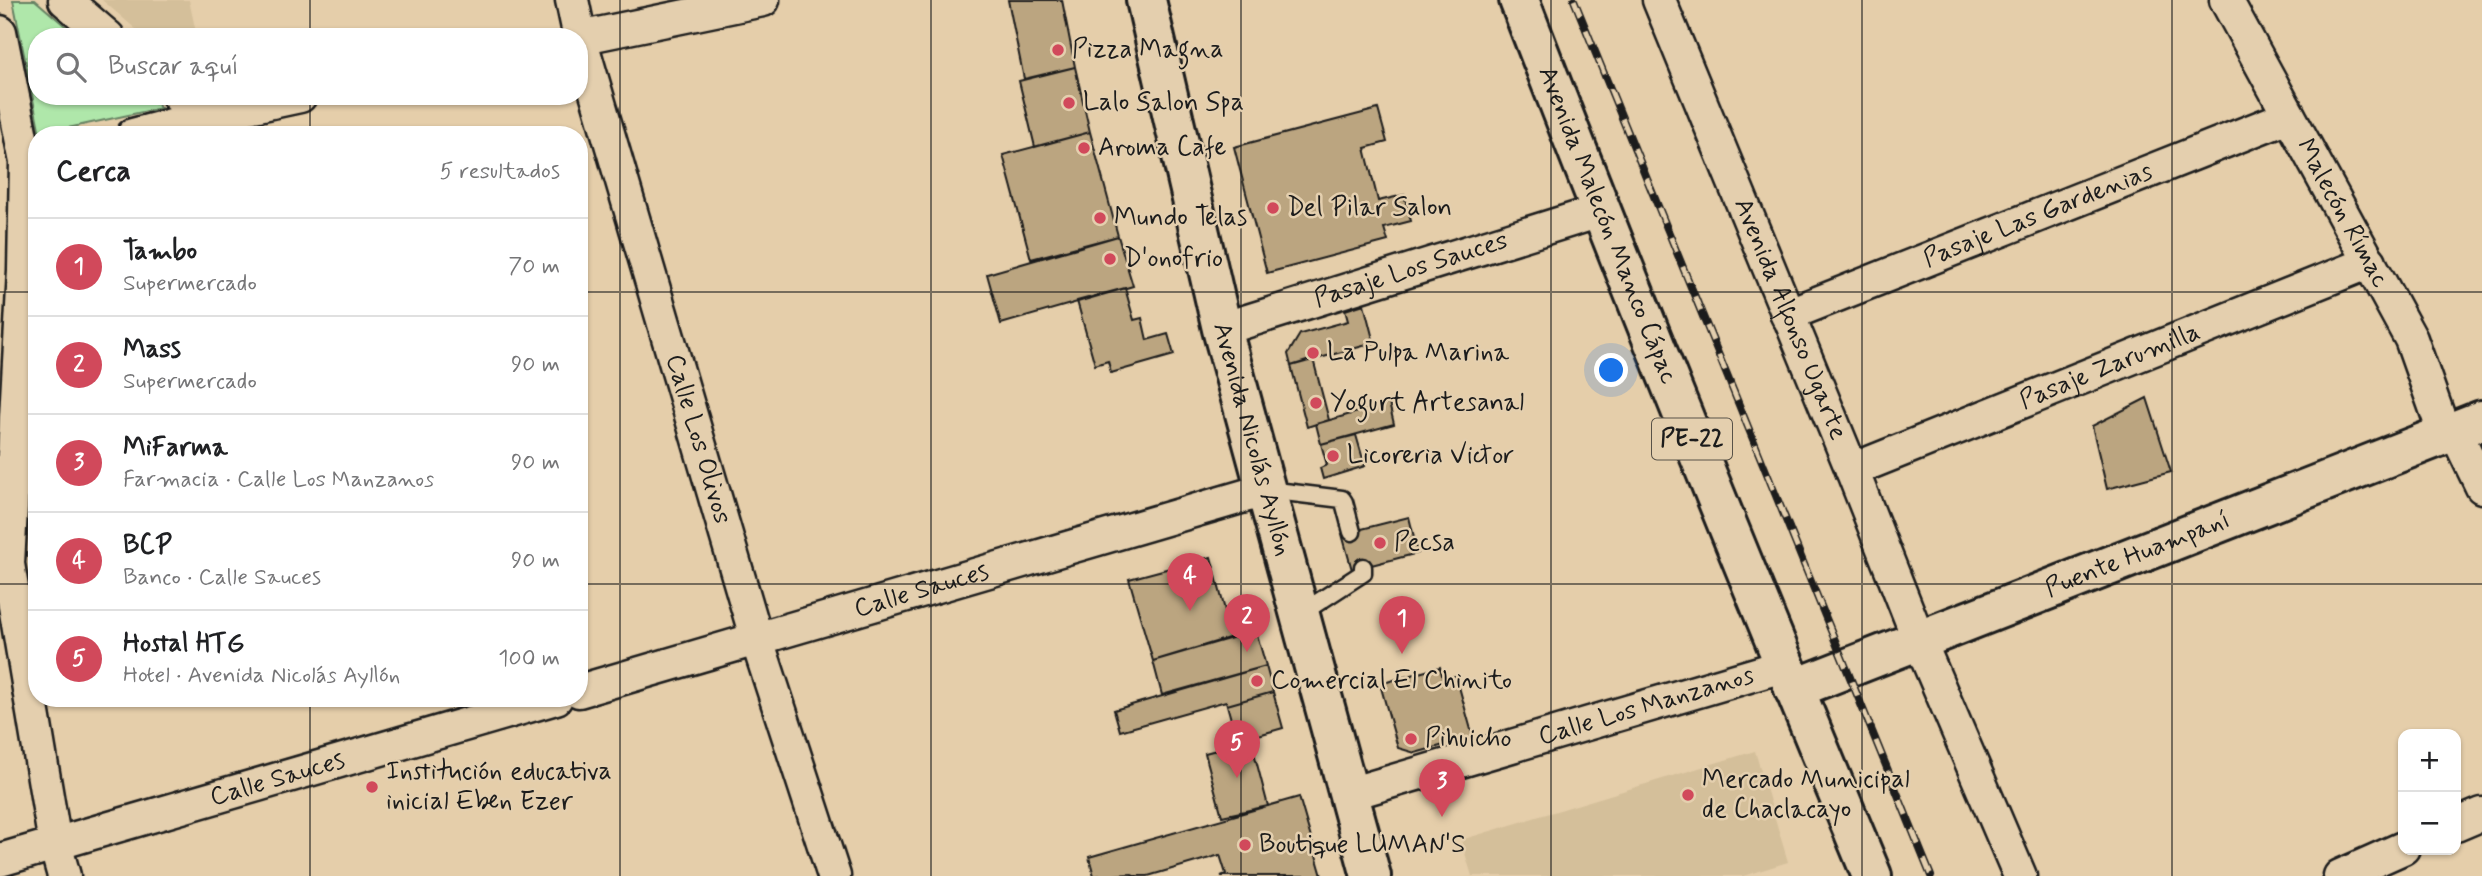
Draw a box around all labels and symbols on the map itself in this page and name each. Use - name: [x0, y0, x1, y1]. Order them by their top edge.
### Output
- place label: Pizza Magna: [1072, 33, 1224, 70]
- marker: Pizza Magna: [1050, 42, 1066, 58]
- street label: Avenida Malecón Manco Cápac: [1529, 62, 1686, 389]
- place label: Lalo Salon Spa: [1083, 86, 1244, 120]
- marker: Lalo Salon Spa: [1061, 95, 1077, 111]
- place label: Aroma Cafe: [1098, 131, 1227, 165]
- street label: Malecón Rímac: [2288, 133, 2397, 294]
- marker: Aroma Cafe: [1076, 140, 1092, 156]
- street label: Pasaje Las Gardenias: [1918, 155, 2158, 276]
- place label: Del Pilar Salon: [1287, 191, 1452, 225]
- street label: Avenida Alfonso Ugarte: [1725, 193, 1855, 445]
- marker: Del Pilar Salon: [1265, 200, 1281, 216]
- place label: Mundo Telas: [1114, 201, 1247, 235]
- marker: Mundo Telas: [1092, 210, 1108, 226]
- street label: Pasaje Los Sauces: [1310, 224, 1512, 316]
- place label: D'onofrio: [1124, 242, 1223, 276]
- marker: D'onofrio: [1102, 251, 1118, 267]
- street label: Pasaje Zarumilla: [2015, 315, 2205, 418]
- street label: Avenida Nicolás Ayllón: [1204, 319, 1300, 560]
- place label: La Pulpa Marina: [1327, 336, 1510, 370]
- marker: La Pulpa Marina: [1305, 345, 1321, 361]
- street label: Calle Los Olivos: [657, 350, 739, 528]
- your location: [1594, 353, 1628, 387]
- place label: Yogurt Artesanal: [1330, 386, 1524, 423]
- marker: Yogurt Artesanal: [1308, 395, 1324, 411]
- road number: PE-22: [1652, 418, 1732, 460]
- place label: Licoreria Victor: [1347, 439, 1514, 473]
- marker: Licoreria Victor: [1325, 448, 1341, 464]
- street label: Puente Huampaní: [2040, 503, 2235, 606]
- place label: Pecsa: [1394, 526, 1455, 560]
- marker: Pecsa: [1372, 535, 1388, 551]
- pin: 4: [1167, 553, 1213, 611]
- street label: Calle Sauces: [850, 555, 993, 626]
- pin: 2: [1224, 594, 1270, 652]
- pin: 1: [1379, 596, 1425, 654]
- street label: Calle Los Manzanos: [1535, 658, 1758, 754]
- place label: Comercial El Chinito: [1271, 664, 1512, 698]
- marker: Comercial El Chinito: [1249, 673, 1265, 689]
- pin: 5: [1214, 720, 1260, 778]
- place label: Pihuicho: [1425, 722, 1512, 756]
- marker: Pihuicho: [1403, 731, 1419, 747]
- street label: Calle Sauces: [206, 743, 349, 815]
- place label: Institución educativa inicial Eben Ezer: [386, 755, 612, 819]
- pin: 3: [1419, 759, 1465, 817]
- place label: Mercado Municipal de Chaclacayo: [1702, 763, 1910, 827]
- marker: Institución educativa inicial Eben Ezer: [364, 779, 380, 795]
- marker: Mercado Municipal de Chaclacayo: [1680, 787, 1696, 803]
- place label: Boutique LUMAN'S: [1259, 828, 1465, 862]
- marker: Boutique LUMAN'S: [1237, 837, 1253, 853]

